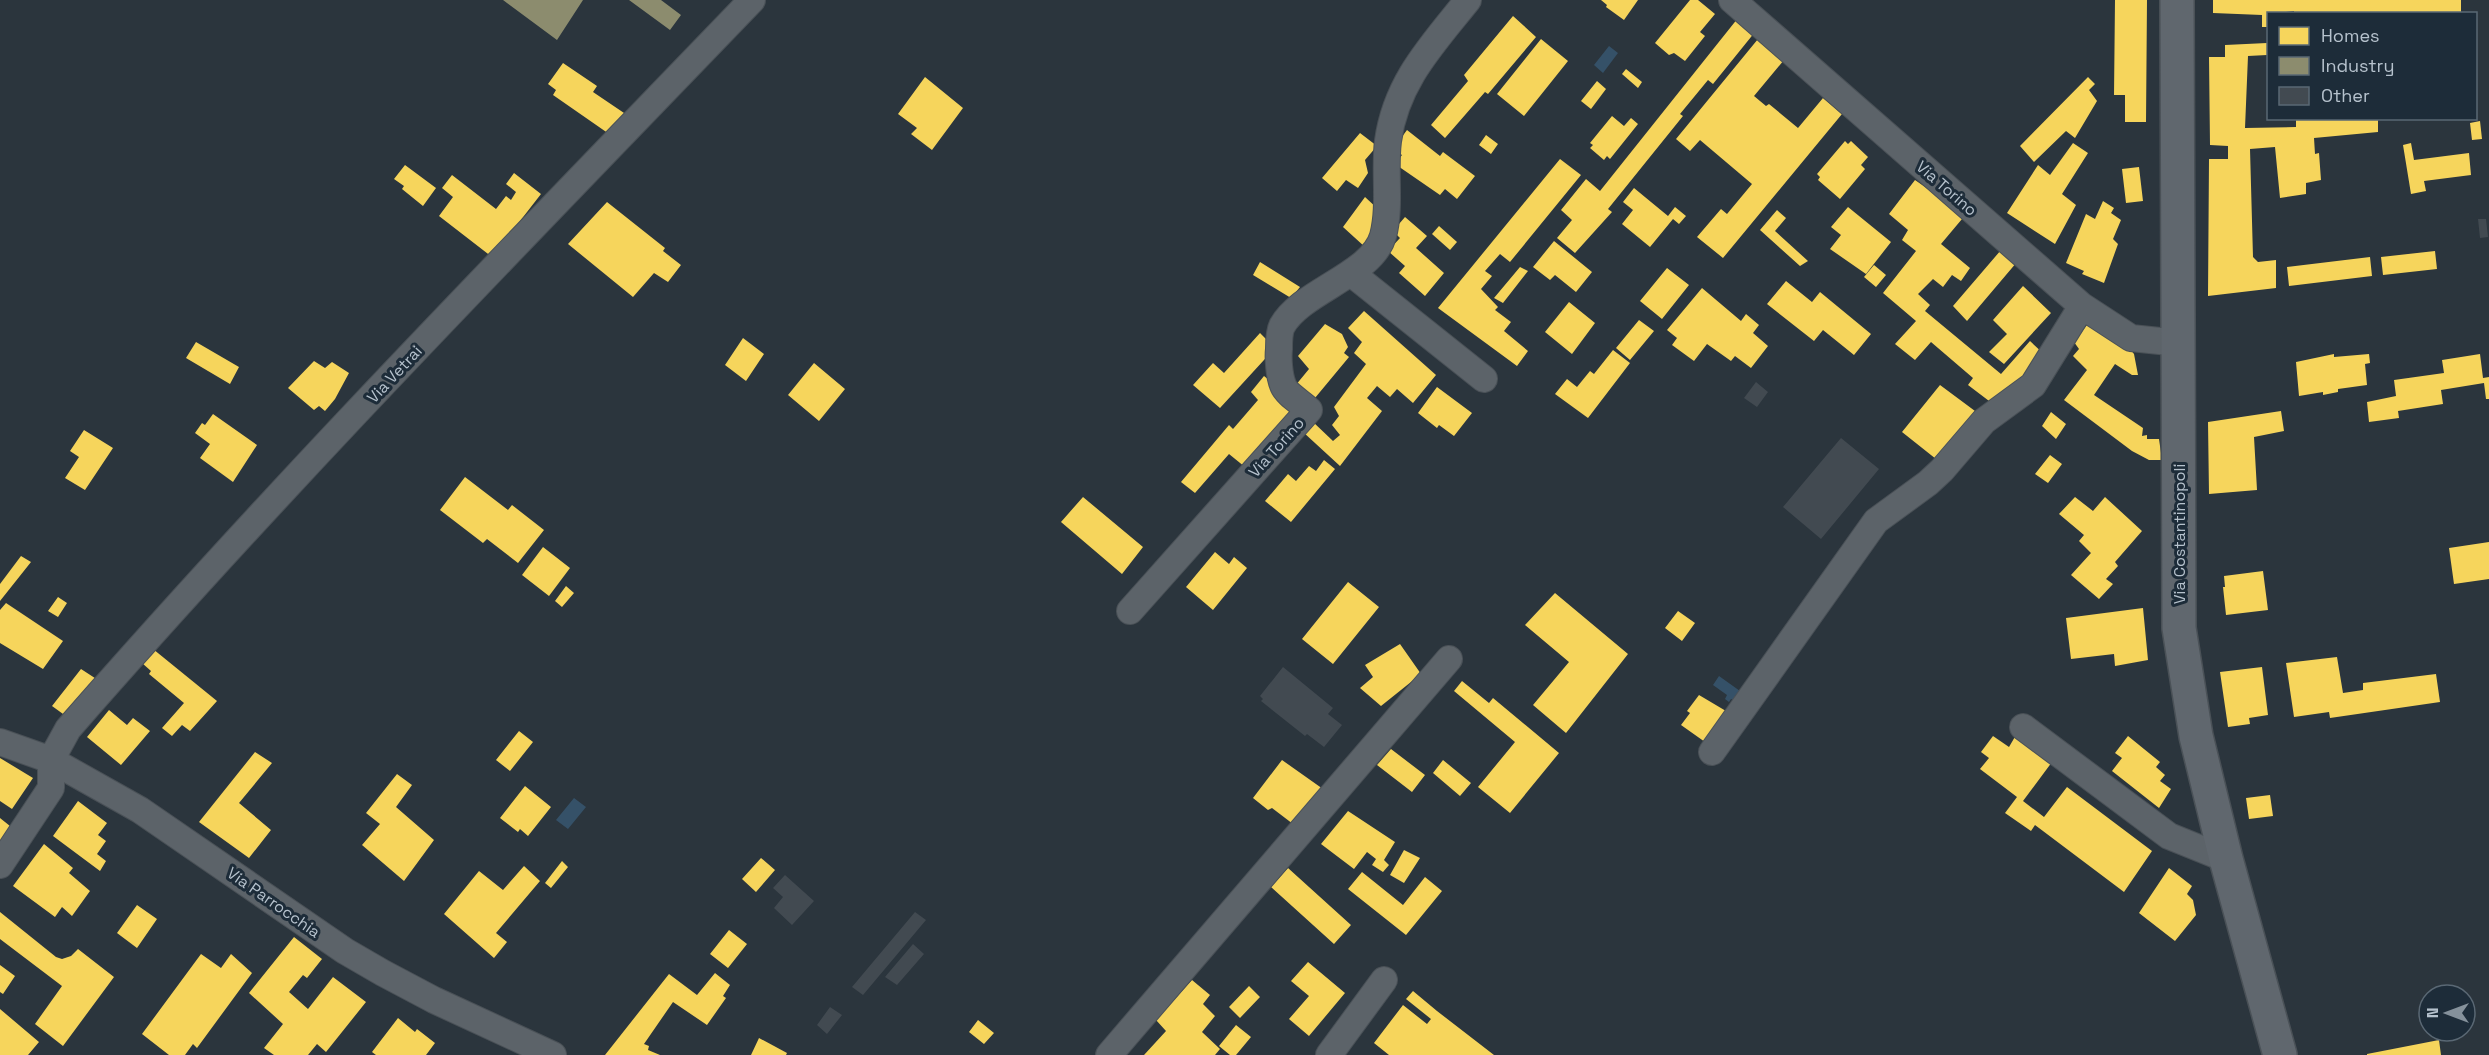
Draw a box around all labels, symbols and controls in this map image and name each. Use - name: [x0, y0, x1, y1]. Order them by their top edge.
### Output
- legend: [2267, 12, 2477, 120]
- text: Homes: [2321, 24, 2380, 47]
- text: Industry: [2321, 54, 2394, 77]
- text: Other: [2321, 84, 2370, 107]
- street label: Via Torino: [1912, 156, 1982, 221]
- street label: Via Vetrai: [362, 341, 426, 408]
- street label: Via Torino: [1244, 413, 1309, 482]
- street label: Via Costantinopoli: [2169, 464, 2190, 604]
- street label: Via Parrocchia: [223, 862, 325, 942]
- north arrow: [2417, 983, 2477, 1043]
- text: N: [2422, 1008, 2443, 1018]

